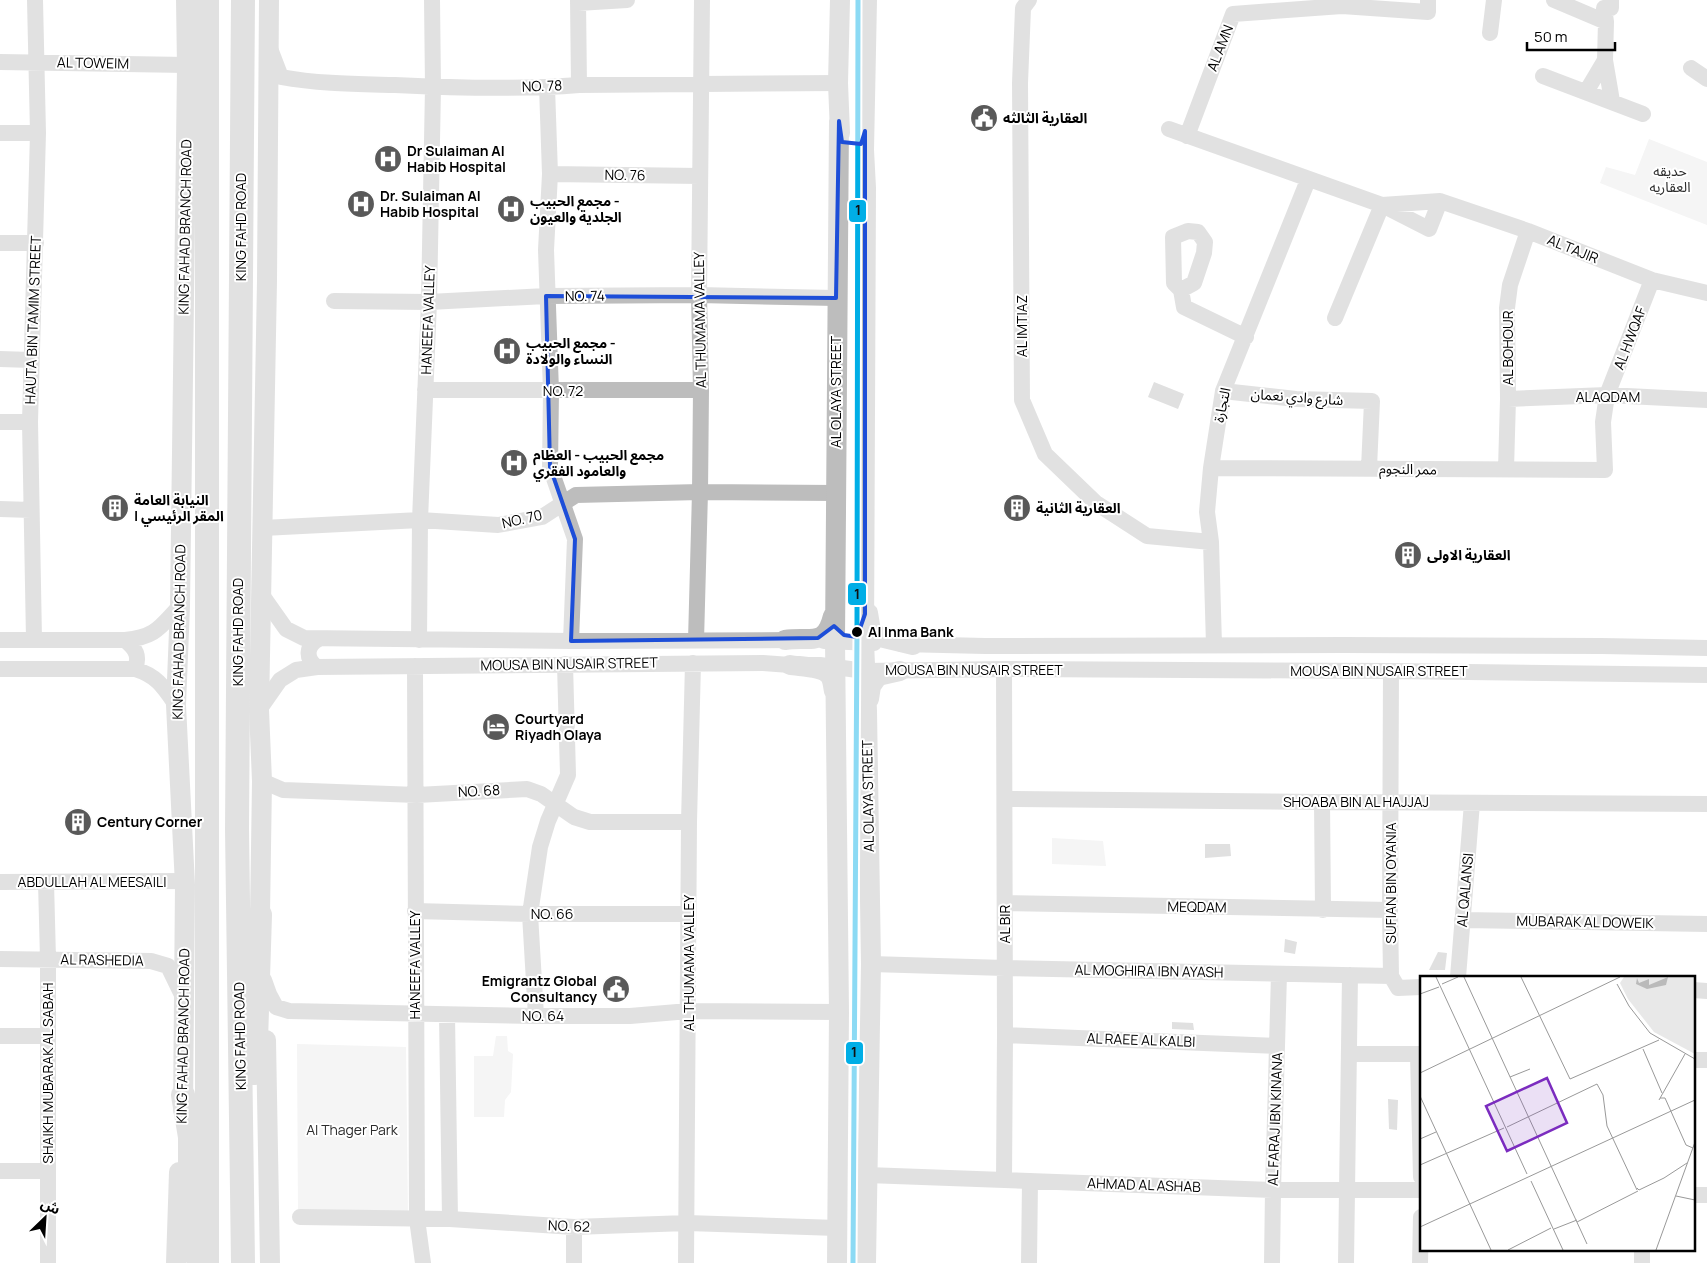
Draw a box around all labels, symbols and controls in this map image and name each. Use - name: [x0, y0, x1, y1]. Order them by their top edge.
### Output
- scale bar: [1527, 20, 1614, 52]
- street label: AL AMN: [1202, 22, 1237, 74]
- text: 50 m: [1534, 26, 1568, 47]
- street label: AL TOWEIM: [57, 52, 129, 73]
- street label: NO. 78: [521, 75, 563, 96]
- public building icon: العقارية الثالثه: [969, 103, 999, 133]
- place label: العقارية الثالثه: [1003, 108, 1087, 127]
- street label: KING FAHAD BRANCH ROAD: [173, 139, 196, 315]
- place label: Dr Sulaiman Al Habib Hospital: [407, 141, 506, 176]
- hospital icon: Dr Sulaiman Al Habib Hospital: [373, 144, 403, 174]
- park label: حديقه العقاريه: [1650, 161, 1690, 196]
- street label: NO. 76: [604, 165, 646, 184]
- street label: KING FAHD ROAD: [231, 173, 250, 281]
- place label: Dr. Sulaiman Al Habib Hospital: [380, 186, 481, 221]
- hospital icon: Dr. Sulaiman Al Habib Hospital: [346, 189, 376, 219]
- place label: مجمع الحبيب - الجلدية والعيون: [530, 191, 622, 226]
- hospital icon: مجمع الحبيب - الجلدية والعيون: [496, 194, 526, 224]
- line badge: 1: [848, 199, 867, 223]
- text: 1: [855, 200, 861, 219]
- street label: AL TAJIR: [1545, 230, 1602, 267]
- street label: HAUTA BIN TAMIM STREET: [20, 235, 45, 405]
- street label: AL THUMAMA VALLEY: [689, 251, 710, 388]
- street label: HANEEFA VALLEY: [416, 265, 439, 375]
- street label: NO. 74: [565, 286, 605, 305]
- street label: AL IMTIAZ: [1012, 295, 1031, 357]
- street label: AL HWQAF: [1609, 303, 1650, 372]
- street label: AL BOHOUR: [1498, 310, 1517, 386]
- place label: مجمع الحبيب - النساء والولادة: [526, 333, 616, 368]
- street label: AL OLAYA STREET: [826, 335, 845, 448]
- hospital icon: مجمع الحبيب - النساء والولادة: [492, 336, 522, 366]
- street label: NO. 72: [543, 381, 583, 400]
- street label: شارع وادي نعمان: [1250, 384, 1344, 411]
- street label: التجارة: [1209, 386, 1234, 424]
- street label: ALAQDAM: [1576, 387, 1640, 406]
- place label: مجمع الحبيب - العظام والعامود الفقري: [533, 445, 664, 482]
- hospital icon: مجمع الحبيب - العظام والعامود الفقري: [499, 448, 529, 478]
- street label: ممر النجوم: [1379, 458, 1437, 481]
- place label: النيابة العامة | المقر الرئيسي: [134, 490, 224, 527]
- building icon: النيابة العامة | المقر الرئيسي: [100, 493, 130, 523]
- building icon: العقارية الثانية: [1002, 493, 1032, 523]
- place label: العقارية الثانية: [1036, 498, 1121, 517]
- street label: NO. 70: [500, 505, 544, 532]
- building icon: العقارية الاولى: [1393, 540, 1423, 570]
- street label: KING FAHAD BRANCH ROAD: [167, 544, 190, 720]
- place label: العقارية الاولى: [1427, 545, 1511, 564]
- street label: KING FAHD ROAD: [228, 578, 247, 686]
- line badge: 1: [847, 582, 867, 606]
- text: 1: [854, 584, 860, 603]
- place label: Al Inma Bank: [868, 622, 954, 641]
- marker: Al Inma Bank: [850, 625, 864, 639]
- street label: MOUSA BIN NUSAIR STREET: [480, 652, 658, 675]
- street label: MOUSA BIN NUSAIR STREET: [885, 660, 1063, 679]
- street label: MOUSA BIN NUSAIR STREET: [1290, 661, 1468, 680]
- place label: Courtyard Riyadh Olaya: [515, 709, 602, 744]
- hotel icon: Courtyard Riyadh Olaya: [481, 712, 511, 742]
- street label: AL OLAYA STREET: [857, 739, 878, 852]
- street label: NO. 68: [457, 780, 501, 801]
- street label: SHOABA BIN AL HAJJAJ: [1283, 792, 1429, 811]
- building icon: Century Corner: [63, 807, 93, 837]
- place label: Century Corner: [97, 812, 203, 831]
- street label: SUFIAN BIN OYANIA: [1381, 822, 1400, 944]
- street label: AL QALANSI: [1452, 852, 1477, 928]
- street label: ABDULLAH AL MEESAILI: [18, 872, 166, 891]
- street label: AL THUMAMA VALLEY: [679, 895, 698, 1031]
- street label: MEQDAM: [1167, 896, 1227, 917]
- street label: NO. 66: [531, 904, 573, 923]
- street label: AL BIR: [995, 904, 1014, 943]
- street label: HANEEFA VALLEY: [405, 910, 424, 1019]
- street label: MUBARAK AL DOWEIK: [1516, 911, 1655, 932]
- street label: KING FAHAD BRANCH ROAD: [171, 948, 194, 1124]
- street label: AL RASHEDIA: [60, 949, 144, 970]
- street label: AL MOGHIRA IBN AYASH: [1074, 960, 1224, 981]
- place label: Emigrantz Global Consultancy: [482, 971, 597, 1006]
- public building icon: Emigrantz Global Consultancy: [601, 974, 631, 1004]
- inset map: [1420, 976, 1694, 1250]
- street label: SHAIKH MUBARAK AL SABAH: [38, 982, 57, 1164]
- street label: KING FAHD ROAD: [229, 982, 250, 1090]
- street label: NO. 64: [522, 1006, 564, 1025]
- street label: AL RAEE AL KALBI: [1086, 1028, 1196, 1051]
- line badge: 1: [845, 1041, 864, 1065]
- text: 1: [851, 1042, 857, 1061]
- street label: AL FARAJ IBN KINANA: [1263, 1052, 1286, 1186]
- park label: Al Thager Park: [306, 1120, 399, 1139]
- street label: AHMAD AL ASHAB: [1087, 1173, 1202, 1196]
- north arrow: [20, 1193, 70, 1243]
- text: ش: [38, 1193, 63, 1218]
- street label: NO. 62: [548, 1215, 590, 1236]

